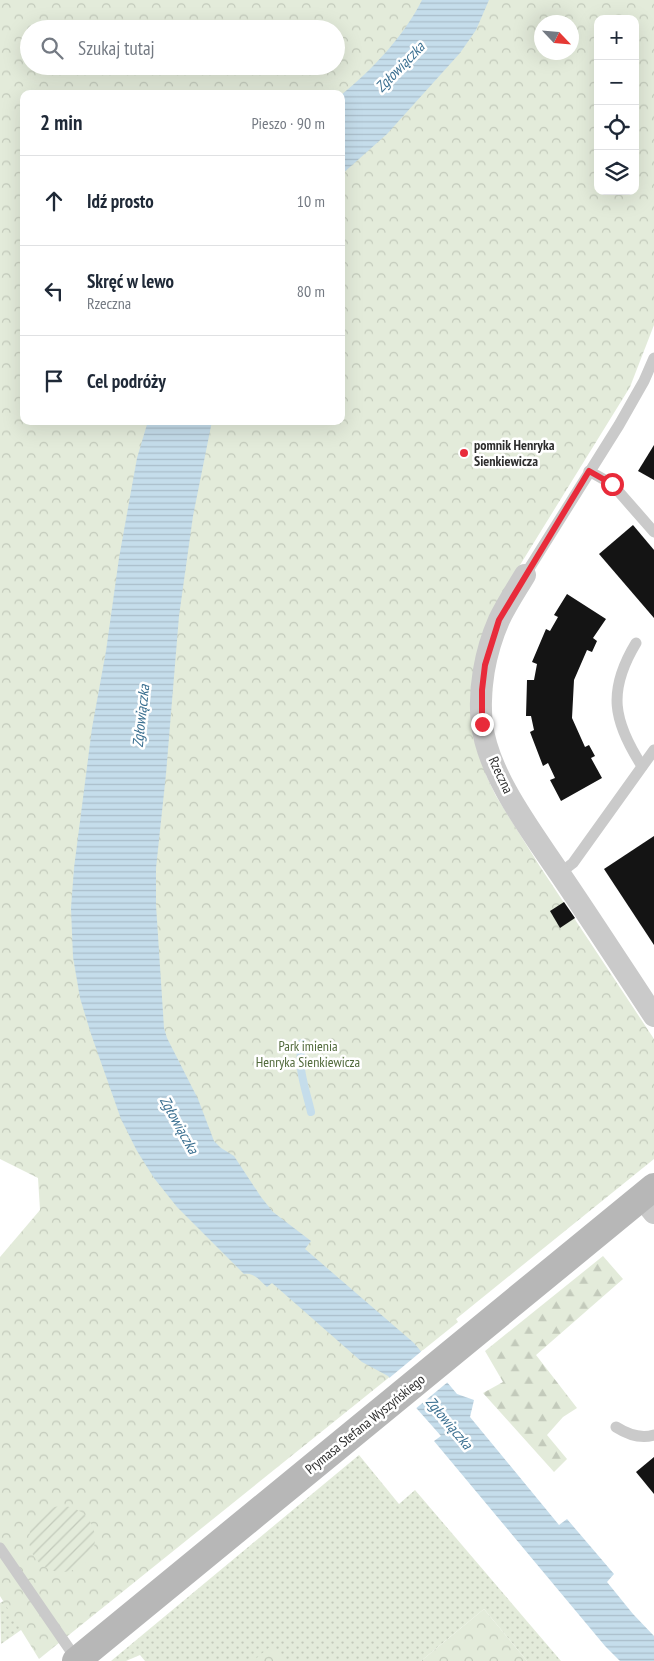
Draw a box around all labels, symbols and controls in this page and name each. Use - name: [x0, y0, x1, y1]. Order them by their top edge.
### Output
- north arrow: [534, 15, 579, 60]
- map controls: [594, 15, 639, 195]
- button: +: [594, 15, 639, 60]
- search box: [20, 20, 345, 75]
- icon: search: [38, 34, 66, 62]
- text: Szukaj tutaj: [78, 36, 155, 60]
- water label: Zgłowiączka: [371, 37, 429, 96]
- button: −: [594, 60, 639, 105]
- button: locate: [594, 105, 639, 150]
- text: 2 min: [40, 109, 82, 136]
- text: Pieszo · 90 m: [251, 113, 325, 133]
- button: layers: [594, 150, 639, 195]
- icon: ahead: [40, 187, 68, 215]
- text: Idź prosto: [87, 189, 154, 213]
- text: 10 m: [297, 191, 325, 211]
- text: Skręć w lewo: [87, 269, 174, 293]
- icon: left: [40, 277, 68, 305]
- text: 80 m: [297, 281, 325, 301]
- text: Rzeczna: [87, 293, 131, 313]
- icon: arrive: [40, 367, 68, 395]
- text: Cel podróży: [87, 369, 166, 393]
- place label: pomnik Henryka Sienkiewicza: [474, 436, 555, 470]
- marker: pomnik Henryka Sienkiewicza: [458, 447, 470, 459]
- route start: [601, 473, 624, 496]
- water label: Zgłowiączka: [128, 683, 153, 748]
- route end: [471, 713, 494, 736]
- street label: Rzeczna: [485, 754, 517, 796]
- park label: Park imienia Henryka Sienkiewicza: [256, 1037, 360, 1071]
- water label: Zgłowiączka: [156, 1093, 203, 1158]
- street label: Prymasa Stefana Wyszyńskiego: [302, 1370, 428, 1478]
- water label: Zgłowiączka: [422, 1393, 477, 1454]

